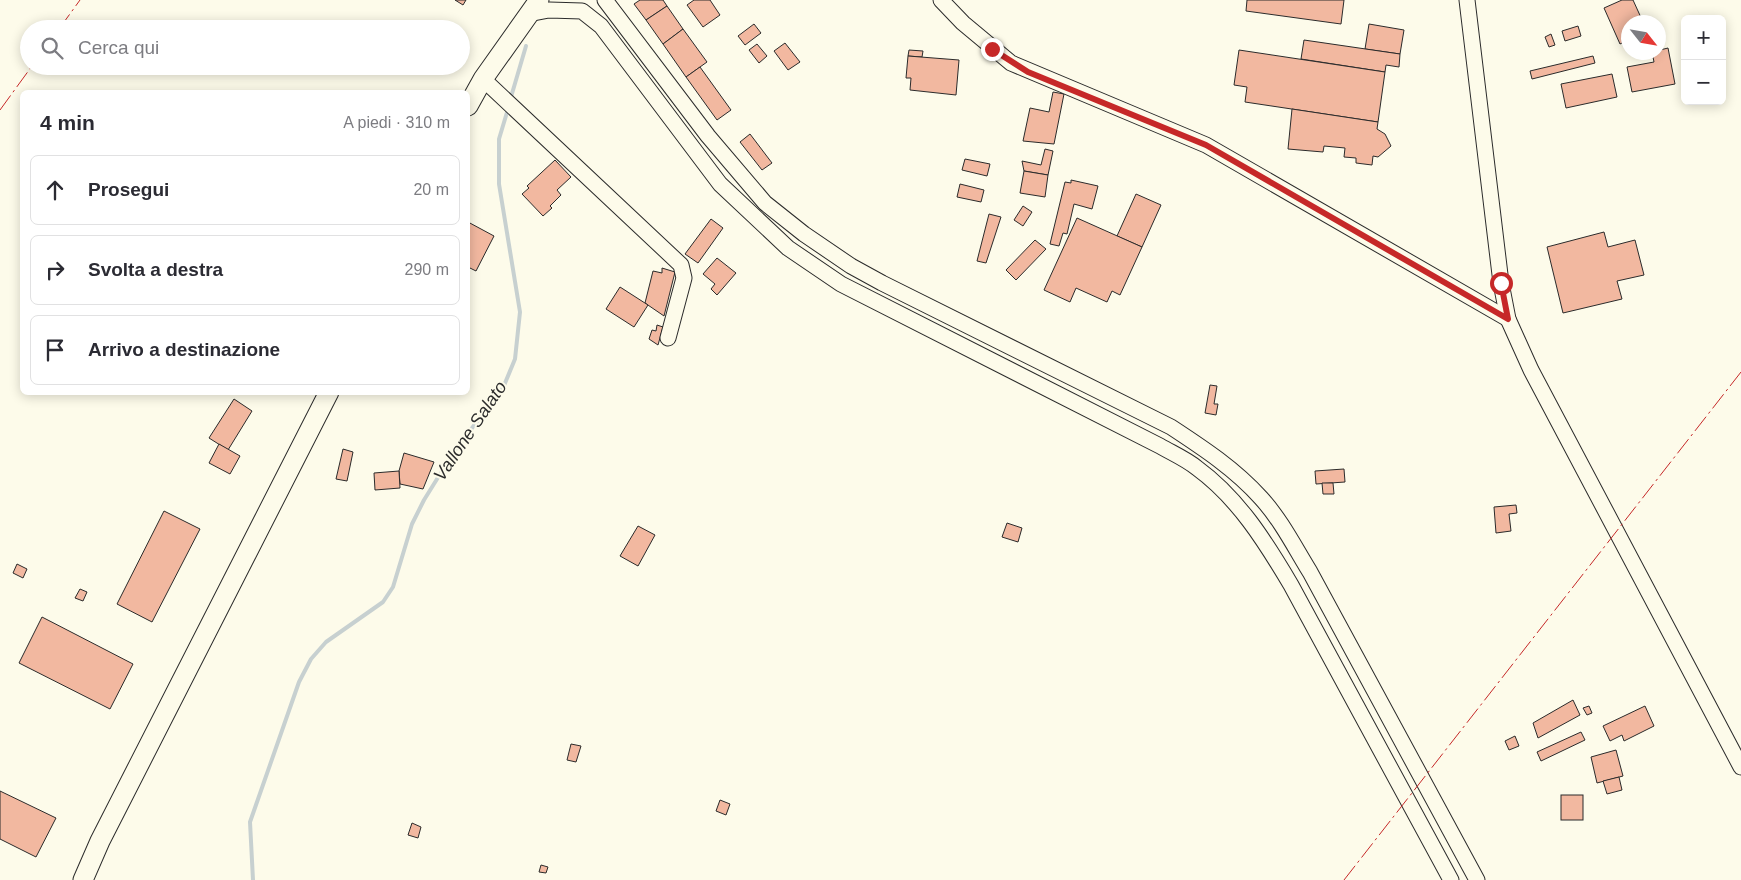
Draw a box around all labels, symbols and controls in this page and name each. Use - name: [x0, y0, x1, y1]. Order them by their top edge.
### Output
- north arrow: [1621, 15, 1666, 60]
- map controls: [1681, 15, 1726, 105]
- button: +: [1681, 15, 1726, 60]
- search box: [20, 20, 470, 75]
- icon: search: [38, 34, 66, 62]
- text: Cerca qui: [78, 37, 159, 58]
- route end: [981, 38, 1004, 61]
- button: −: [1681, 60, 1726, 105]
- text: 4 min: [40, 111, 95, 134]
- text: A piedi · 310 m: [343, 114, 450, 131]
- icon: ahead: [41, 176, 69, 204]
- text: Prosegui: [88, 179, 169, 200]
- text: 20 m: [413, 181, 449, 198]
- icon: right: [41, 256, 69, 284]
- text: Svolta a destra: [88, 259, 223, 280]
- text: 290 m: [405, 261, 449, 278]
- route start: [1490, 272, 1513, 295]
- icon: arrive: [41, 336, 69, 364]
- text: Arrivo a destinazione: [88, 339, 280, 360]
- water label: Vallone Salato: [429, 378, 511, 484]

